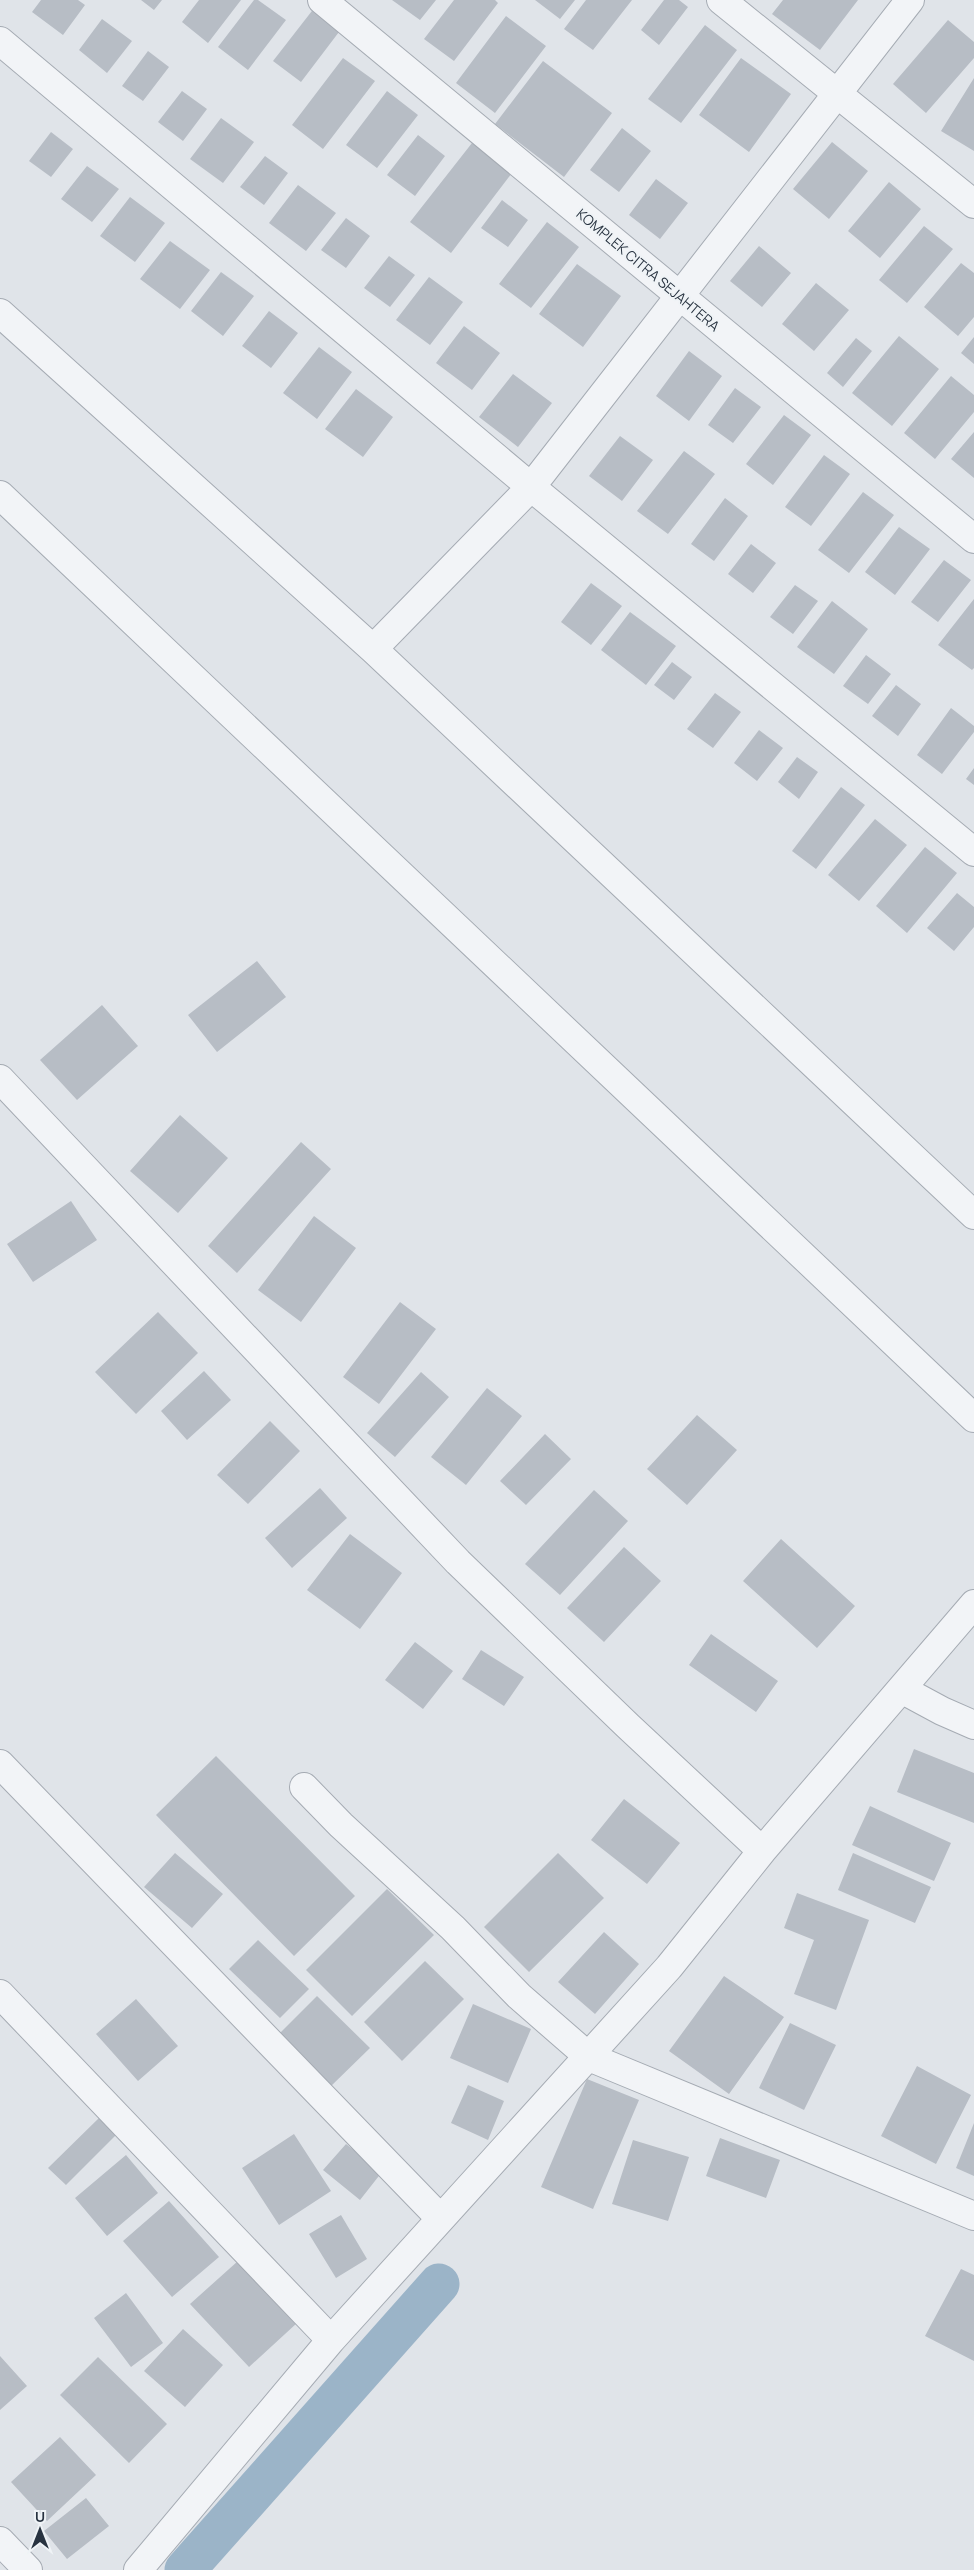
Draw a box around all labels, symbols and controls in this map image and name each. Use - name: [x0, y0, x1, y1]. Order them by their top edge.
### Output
- street label: KOMPLEK CITRA SEJAHTERA: [573, 204, 724, 335]
- north arrow: [15, 2505, 65, 2555]
- text: U: [35, 2507, 45, 2526]

